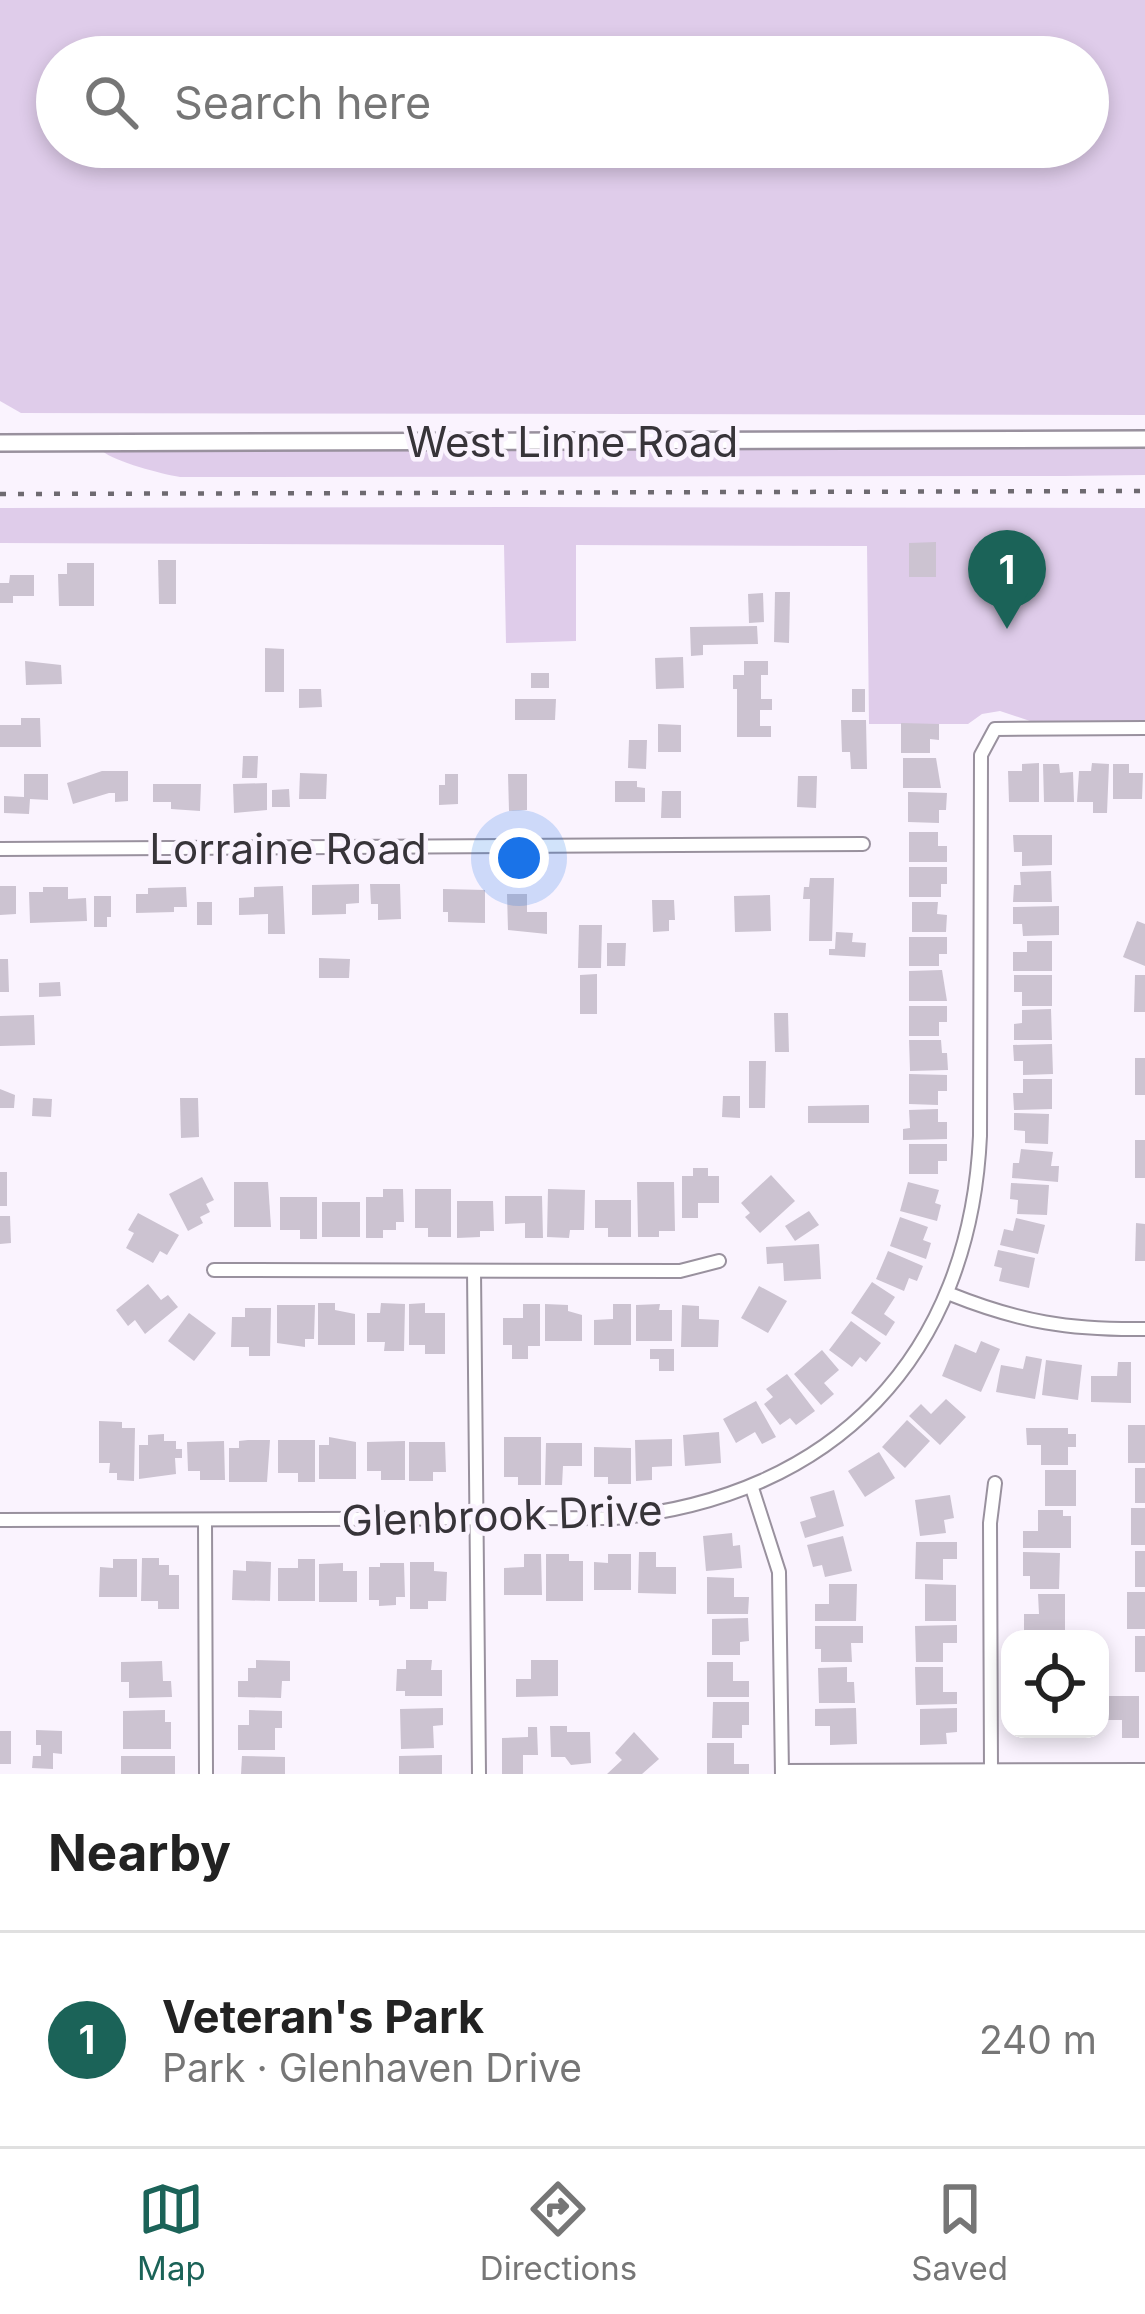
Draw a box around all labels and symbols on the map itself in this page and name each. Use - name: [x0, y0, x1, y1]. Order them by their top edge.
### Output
- street label: West Linne Road: [406, 416, 738, 467]
- pin: 1: [968, 530, 1046, 629]
- street label: Lorraine Road: [149, 823, 427, 874]
- your location: [489, 828, 549, 888]
- street label: Glenbrook Drive: [341, 1484, 663, 1546]

